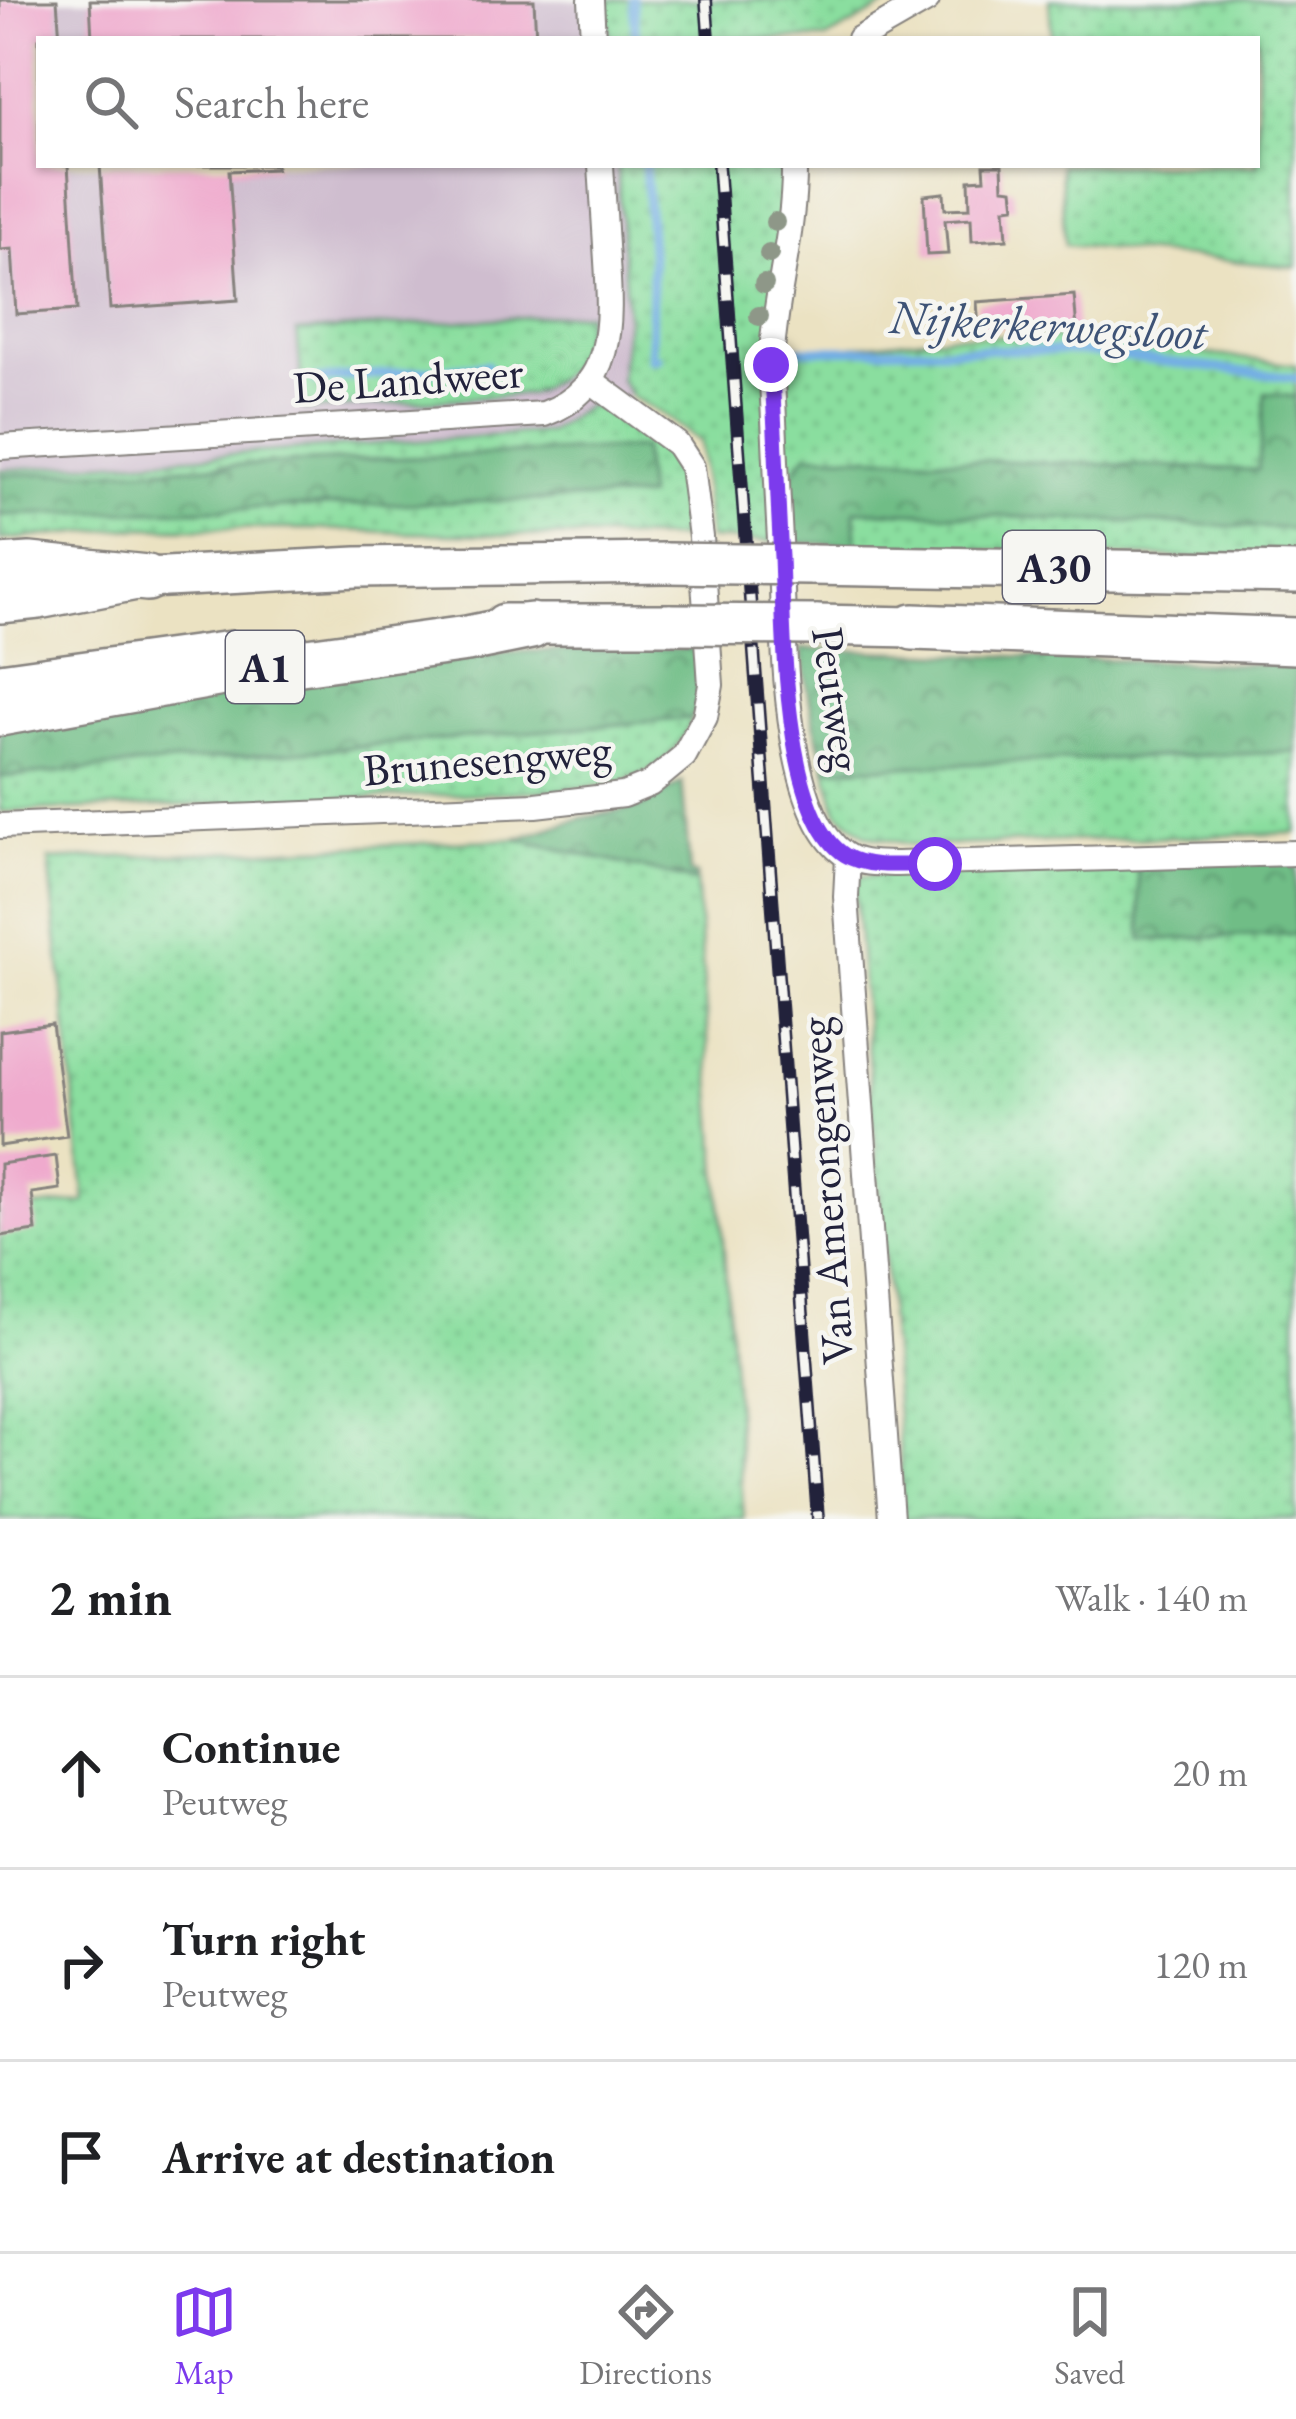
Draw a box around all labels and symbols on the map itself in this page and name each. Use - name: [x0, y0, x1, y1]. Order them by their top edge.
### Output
- water label: Nijkerkerwegsloot: [886, 285, 1211, 363]
- route end: [744, 338, 798, 392]
- street label: De Landweer: [291, 342, 525, 416]
- road number: A30: [1003, 531, 1105, 603]
- street label: Peutweg: [799, 623, 877, 775]
- road number: A1: [226, 631, 304, 703]
- street label: Brunesengweg: [361, 719, 614, 799]
- route start: [908, 837, 962, 891]
- street label: Van Amerongenweg: [784, 1015, 866, 1367]

